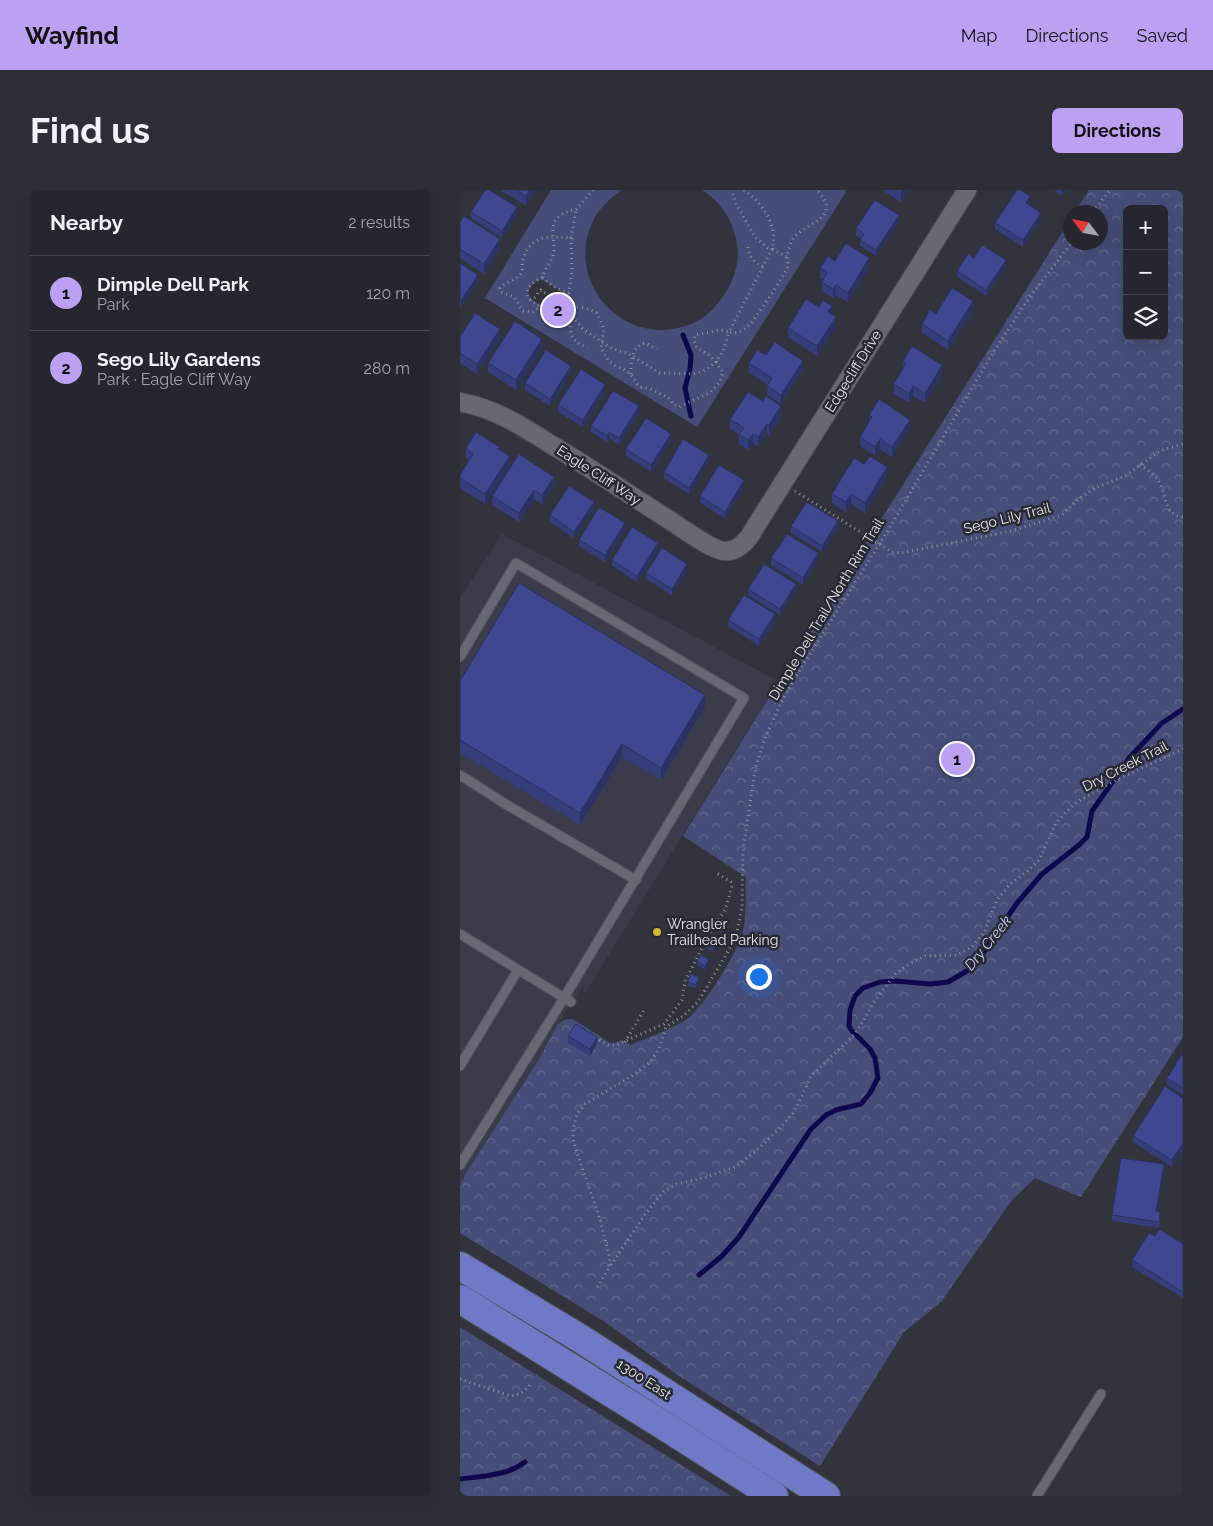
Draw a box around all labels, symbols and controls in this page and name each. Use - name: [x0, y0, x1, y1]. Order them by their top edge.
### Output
- text: Wayfind: [25, 21, 119, 50]
- text: Map: [961, 25, 997, 46]
- text: Directions: [1025, 25, 1109, 46]
- text: Saved: [1137, 25, 1188, 46]
- button: Directions: [1052, 108, 1183, 153]
- text: Find us: [30, 110, 150, 151]
- north arrow: [1063, 205, 1108, 250]
- map controls: [1123, 205, 1168, 340]
- button: +: [1123, 205, 1168, 250]
- text: Nearby: [50, 210, 123, 235]
- text: 2 results: [348, 213, 410, 232]
- button: −: [1123, 250, 1168, 295]
- text: Dimple Dell Park: [97, 273, 249, 295]
- text: 1: [62, 284, 70, 303]
- text: 120 m: [366, 284, 410, 303]
- pin: 2: [542, 291, 574, 329]
- text: Park: [97, 295, 130, 314]
- button: layers: [1123, 295, 1168, 340]
- street label: Edgecliff Drive: [822, 327, 884, 415]
- text: Sego Lily Gardens: [97, 348, 261, 370]
- text: 2: [61, 359, 71, 378]
- text: 280 m: [364, 359, 410, 378]
- text: Park · Eagle Cliff Way: [97, 370, 251, 389]
- street label: Eagle Cliff Way: [554, 442, 644, 508]
- street label: Sego Lily Trail: [962, 499, 1052, 537]
- street label: Dimple Dell Trail/North Rim Trail: [765, 515, 887, 703]
- street label: Dry Creek Trail: [1080, 738, 1171, 794]
- pin: 1: [941, 740, 973, 778]
- water label: Dry Creek: [961, 912, 1015, 974]
- place label: Wrangler Trailhead Parking: [667, 916, 778, 948]
- marker: Wrangler Trailhead Parking: [651, 926, 663, 938]
- your location: [746, 964, 772, 990]
- street label: 1300 East: [614, 1355, 675, 1403]

